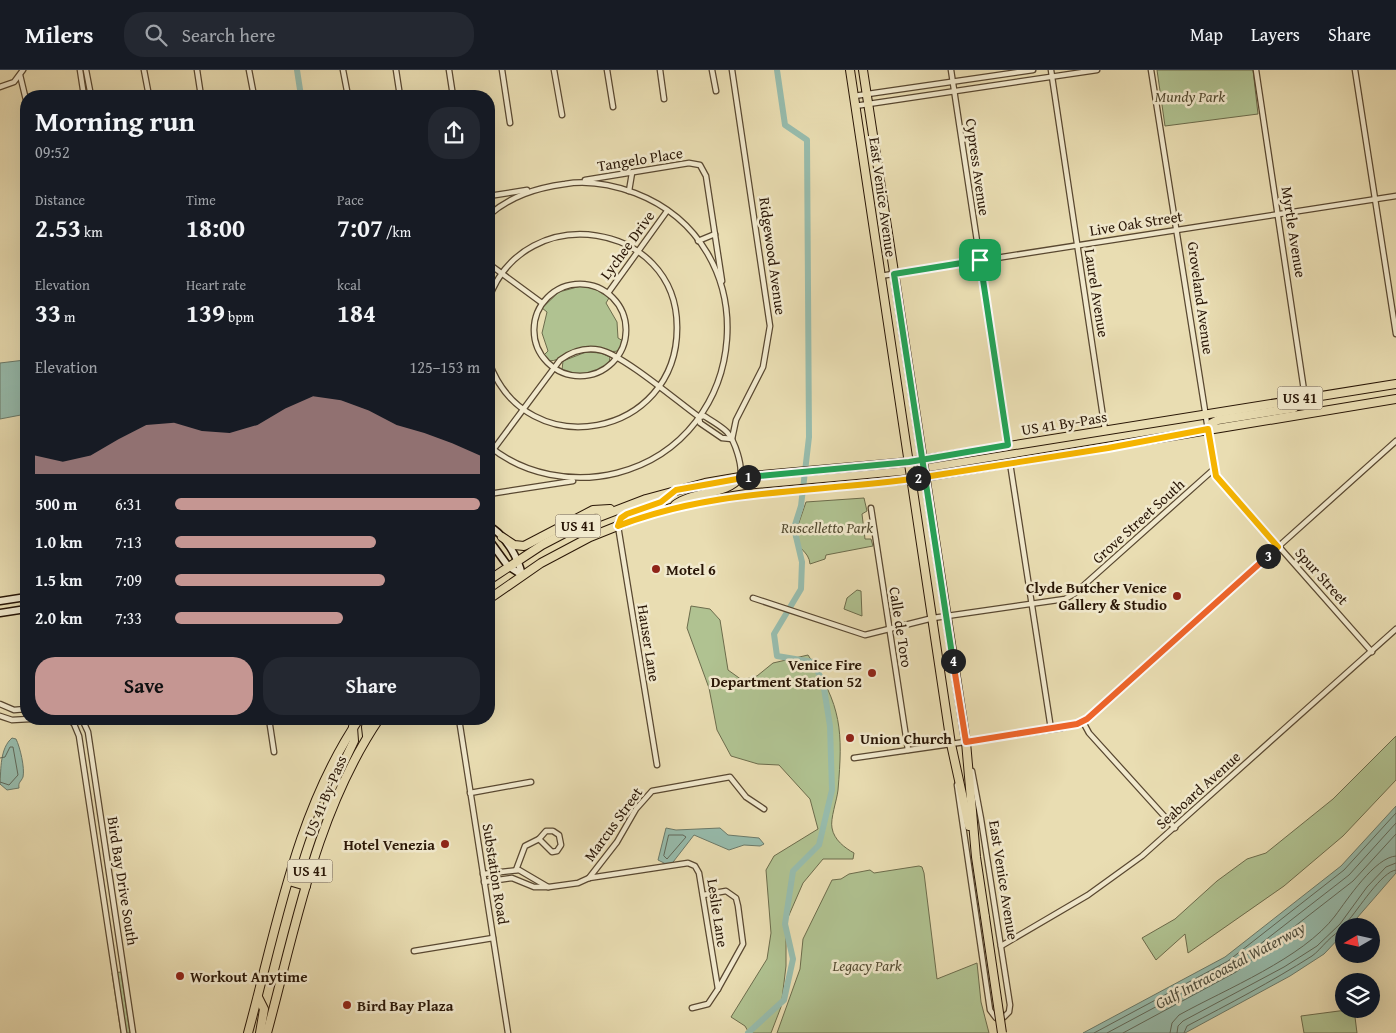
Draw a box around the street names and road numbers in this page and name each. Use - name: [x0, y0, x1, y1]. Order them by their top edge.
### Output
- street label: Cypress Avenue: [961, 117, 995, 217]
- street label: East Venice Avenue: [864, 136, 902, 258]
- street label: Tangelo Place: [596, 142, 684, 176]
- street label: Myrtle Avenue: [1276, 185, 1312, 279]
- street label: Ridgewood Avenue: [754, 196, 792, 316]
- street label: Live Oak Street: [1088, 205, 1185, 241]
- street label: Lychee Drive: [595, 206, 659, 284]
- street label: Groveland Avenue: [1183, 240, 1219, 356]
- street label: Laurel Avenue: [1080, 247, 1114, 339]
- road number: US 41: [1278, 386, 1322, 409]
- street label: US 41 By-Pass: [1020, 406, 1108, 440]
- street label: Grove Street South: [1087, 473, 1189, 568]
- road number: US 41: [556, 514, 600, 538]
- street label: Spur Street: [1290, 543, 1354, 610]
- street label: Calle de Toro: [884, 585, 918, 669]
- street label: Hauser Lane: [633, 603, 665, 683]
- street label: Seaboard Avenue: [1151, 746, 1245, 834]
- street label: US 41 By-Pass: [298, 752, 352, 840]
- street label: Marcus Street: [579, 782, 648, 865]
- street label: Bird Bay Drive South: [102, 815, 144, 948]
- street label: East Venice Avenue: [984, 819, 1024, 941]
- street label: Substation Road: [478, 822, 514, 926]
- road number: US 41: [288, 859, 332, 882]
- street label: Leslie Lane: [702, 877, 734, 949]

